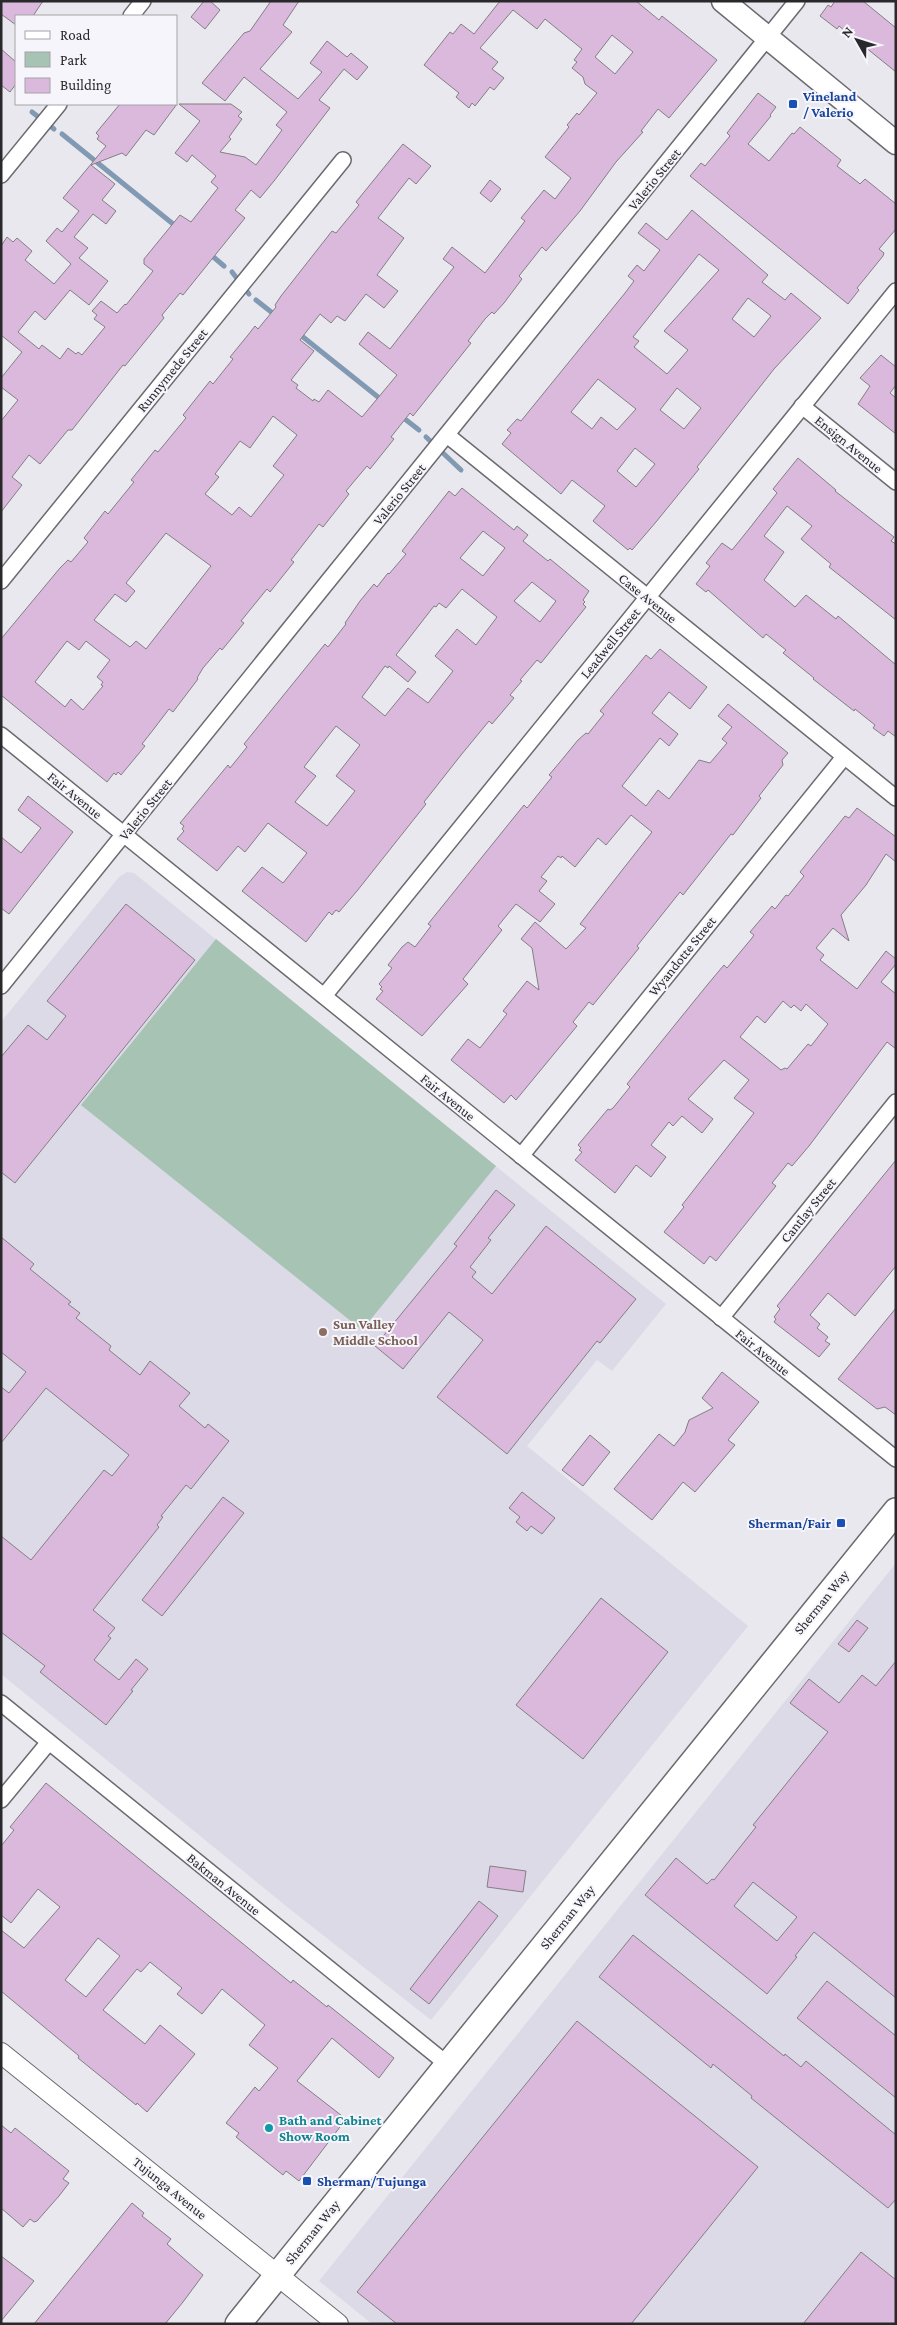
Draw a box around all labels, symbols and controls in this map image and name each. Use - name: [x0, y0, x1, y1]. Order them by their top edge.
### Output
- legend: [15, 15, 178, 105]
- north arrow: [832, 15, 882, 65]
- text: N: [838, 23, 856, 41]
- text: Road: [60, 27, 91, 43]
- text: Park: [60, 52, 87, 68]
- text: Building: [60, 77, 111, 94]
- place label: Vineland / Valerio: [802, 88, 857, 120]
- marker: Vineland / Valerio: [787, 98, 799, 110]
- street label: Valerio Street: [624, 145, 684, 213]
- street label: Runnymede Street: [133, 325, 211, 415]
- street label: Ensign Avenue: [812, 412, 886, 476]
- street label: Valerio Street: [369, 460, 429, 528]
- street label: Case Avenue: [616, 570, 680, 626]
- street label: Leadwell Street: [577, 604, 644, 681]
- street label: Fair Avenue: [44, 768, 106, 822]
- street label: Valerio Street: [115, 775, 175, 843]
- street label: Wyandotte Street: [645, 913, 719, 999]
- street label: Fair Avenue: [417, 1070, 479, 1124]
- street label: Cantlay Street: [777, 1174, 839, 1246]
- place label: Sun Valley Middle School: [333, 1316, 418, 1348]
- street label: Fair Avenue: [732, 1325, 794, 1379]
- marker: Sun Valley Middle School: [317, 1326, 329, 1338]
- place label: Sherman/Fair: [748, 1515, 831, 1531]
- marker: Sherman/Fair: [835, 1517, 847, 1529]
- street label: Sherman Way: [790, 1566, 852, 1637]
- street label: Bakman Avenue: [184, 1849, 264, 1919]
- street label: Sherman Way: [536, 1881, 598, 1952]
- place label: Bath and Cabinet Show Room: [279, 2112, 383, 2144]
- marker: Bath and Cabinet Show Room: [263, 2122, 275, 2134]
- street label: Tujunga Avenue: [129, 2153, 210, 2223]
- place label: Sherman/Tujunga: [317, 2173, 426, 2190]
- marker: Sherman/Tujunga: [301, 2175, 313, 2187]
- street label: Sherman Way: [281, 2196, 343, 2267]

